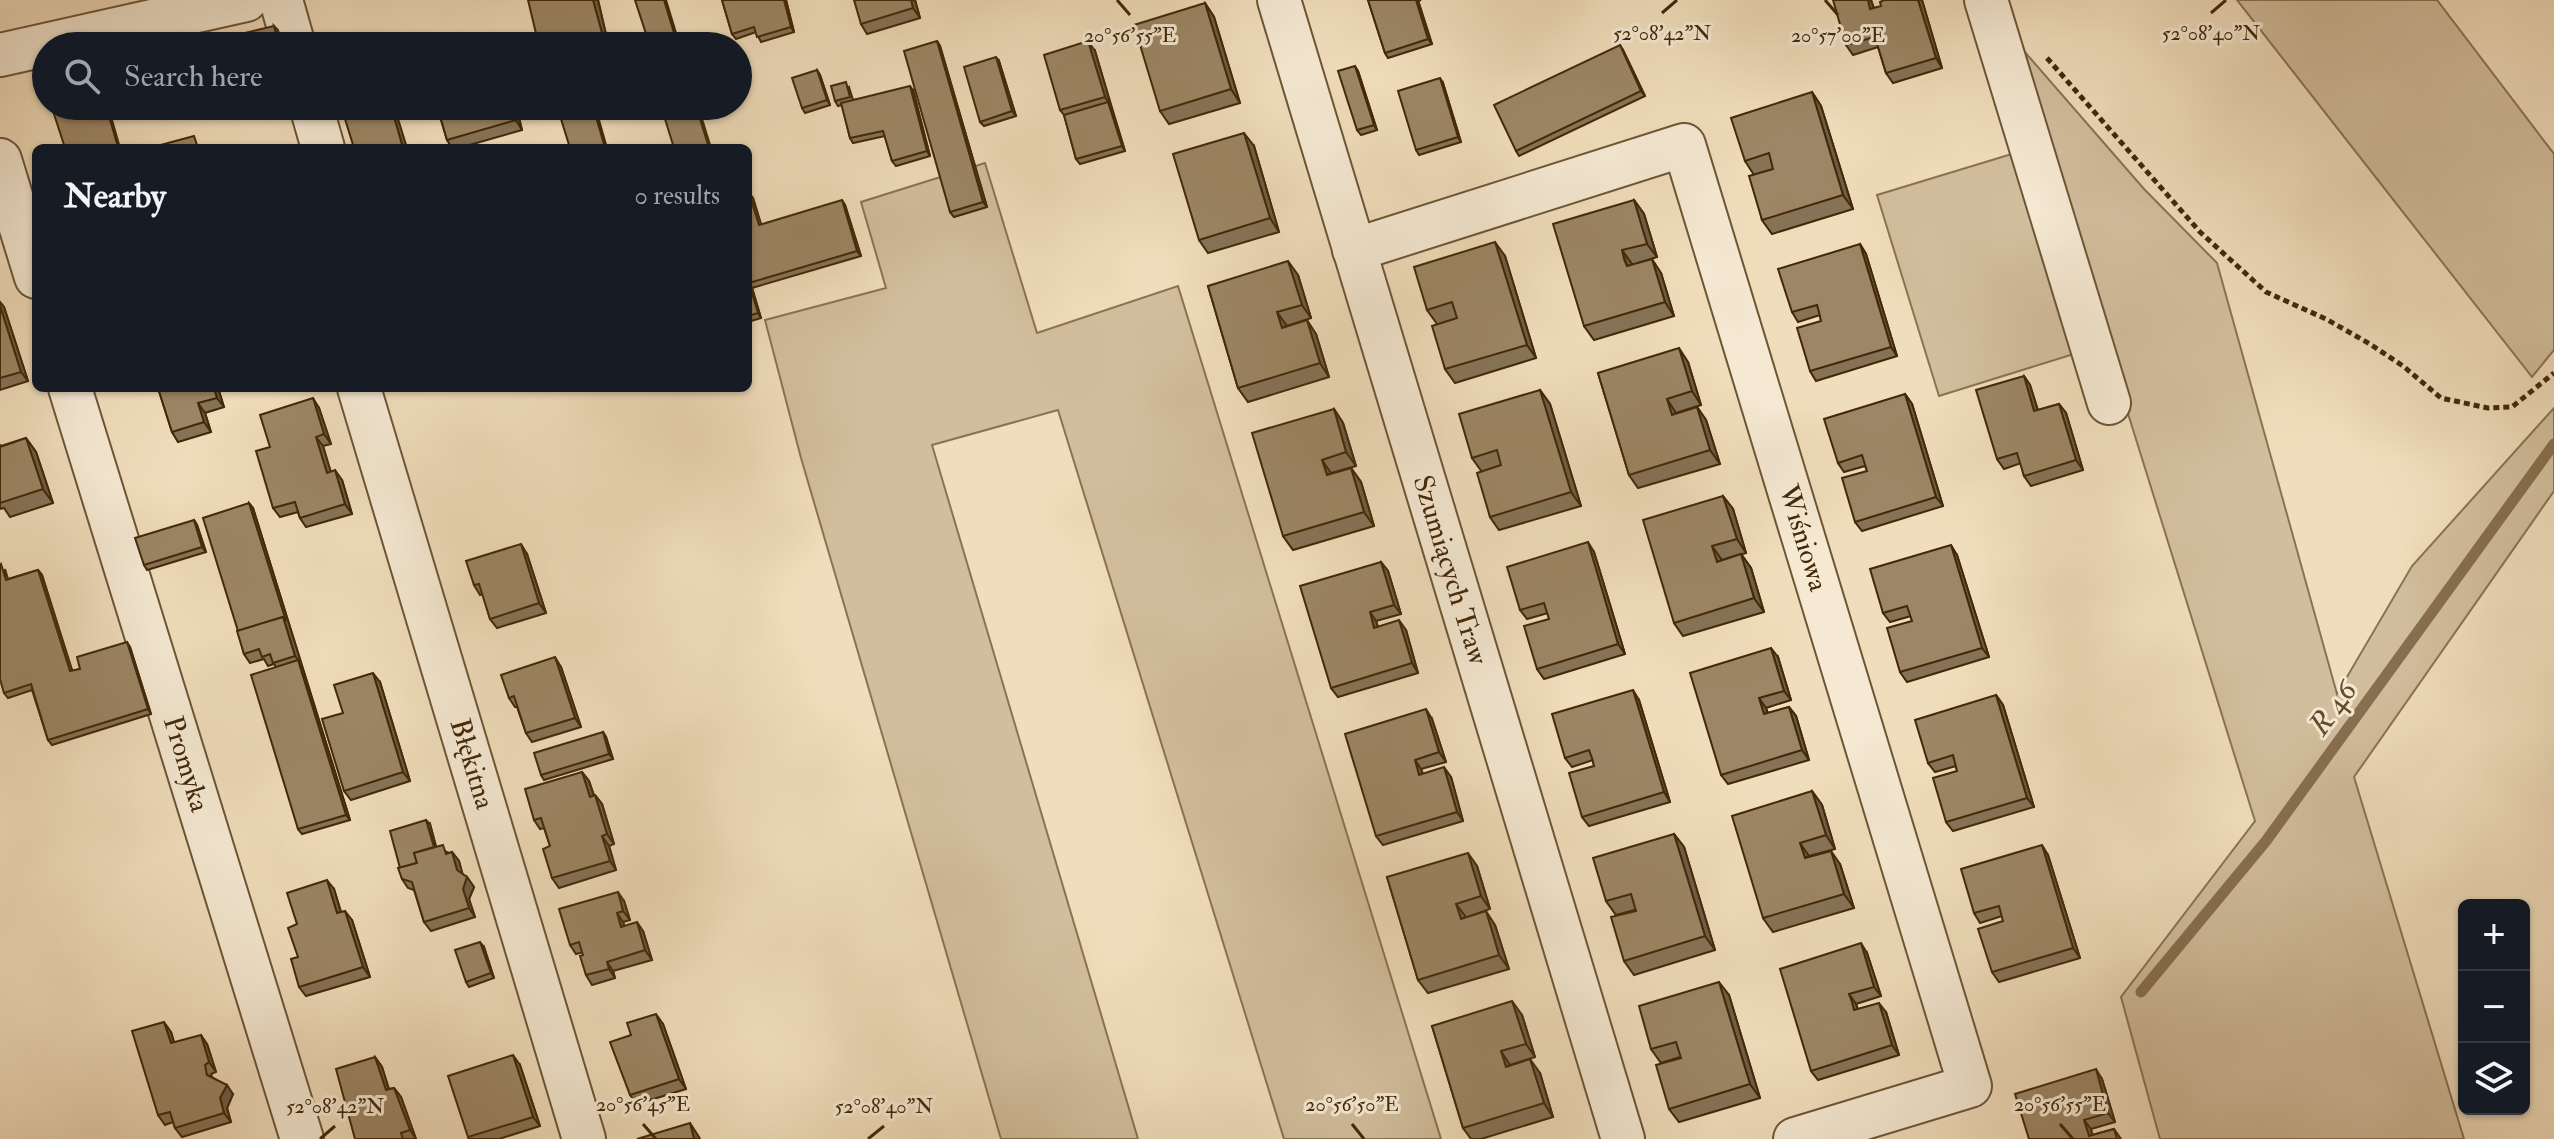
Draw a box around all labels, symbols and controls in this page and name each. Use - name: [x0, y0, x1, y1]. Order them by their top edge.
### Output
- text: 52°08'42"N: [1613, 21, 1711, 46]
- text: 52°08'40"N: [2162, 21, 2260, 46]
- text: 20°56'55"E: [1084, 23, 1176, 48]
- text: 20°57'00"E: [1791, 23, 1885, 48]
- search box: [32, 32, 752, 120]
- icon: search: [60, 54, 104, 98]
- text: Search here: [124, 58, 263, 95]
- text: Nearby: [64, 175, 166, 218]
- text: 0 results: [635, 180, 720, 212]
- street label: Szumiących Traw: [1405, 471, 1496, 670]
- street label: Wiśniowa: [1770, 480, 1836, 596]
- water label: R 46: [2300, 672, 2366, 743]
- street label: Promyka: [155, 712, 217, 817]
- street label: Błękitna: [442, 714, 502, 814]
- map controls: [2458, 899, 2530, 1115]
- button: +: [2458, 899, 2530, 971]
- button: −: [2458, 971, 2530, 1043]
- button: layers: [2458, 1043, 2530, 1115]
- text: 20°56'45"E: [596, 1092, 690, 1117]
- text: 20°56'50"E: [1305, 1092, 1399, 1117]
- text: 20°56'55"E: [2014, 1092, 2106, 1117]
- text: 52°08'42"N: [286, 1094, 384, 1119]
- text: 52°08'40"N: [835, 1094, 933, 1119]

